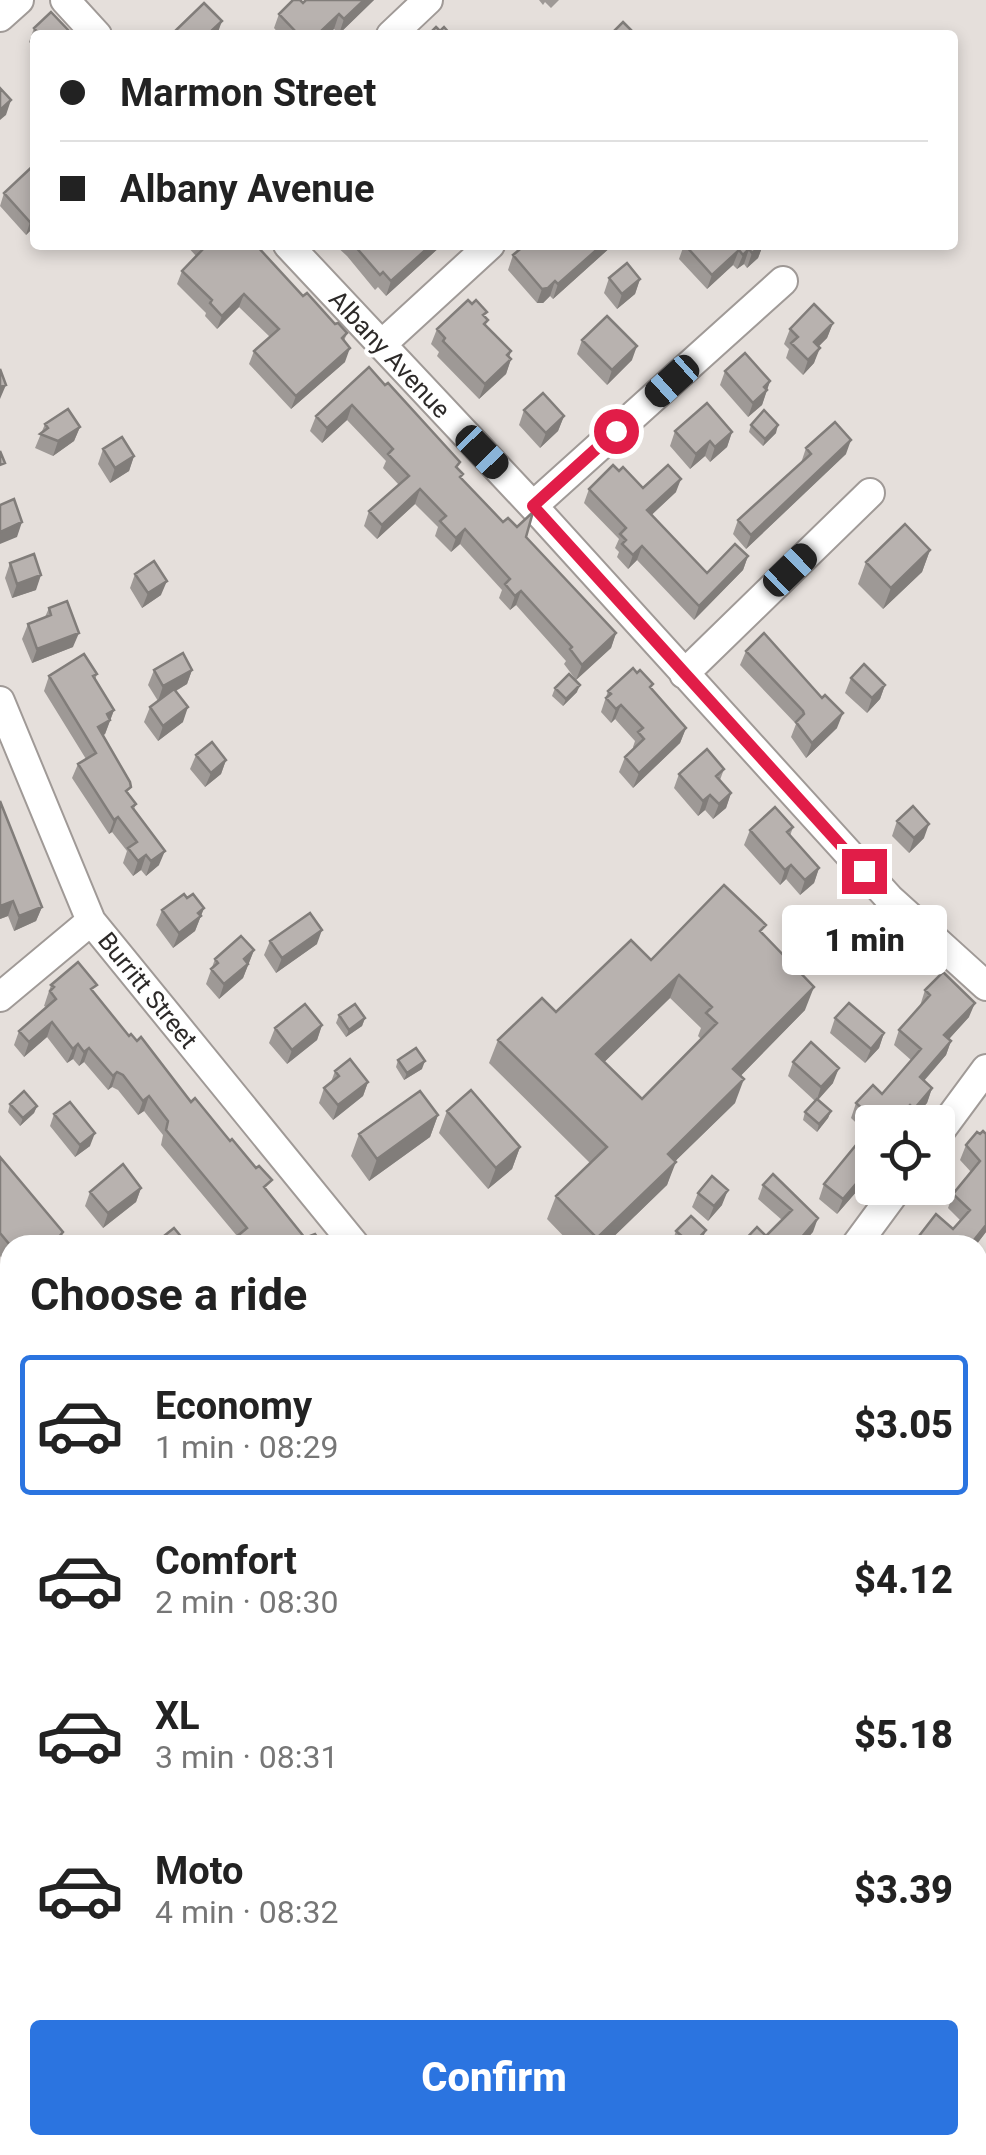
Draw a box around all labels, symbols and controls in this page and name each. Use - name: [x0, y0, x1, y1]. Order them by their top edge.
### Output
- text: Marmon Street: [120, 71, 376, 115]
- text: Albany Avenue: [120, 167, 374, 211]
- street label: Albany Avenue: [323, 285, 456, 424]
- car: [640, 350, 704, 412]
- route start: [594, 409, 639, 454]
- car: [450, 420, 514, 484]
- car: [758, 538, 822, 602]
- route end: [842, 849, 887, 894]
- callout: 1 min: [782, 906, 946, 976]
- text: 1 min: [824, 921, 905, 959]
- street label: Burritt Street: [92, 926, 203, 1054]
- map controls: [855, 1105, 955, 1205]
- button: locate: [855, 1105, 955, 1205]
- text: Choose a ride: [30, 1268, 307, 1321]
- icon: car: [35, 1380, 125, 1470]
- text: Economy: [155, 1384, 312, 1428]
- text: $3.05: [854, 1403, 953, 1447]
- text: 1 min · 08:29: [155, 1428, 338, 1466]
- icon: car: [35, 1535, 125, 1625]
- text: Comfort: [155, 1539, 297, 1583]
- text: $4.12: [854, 1558, 953, 1602]
- text: 2 min · 08:30: [155, 1583, 338, 1621]
- icon: car: [35, 1690, 125, 1780]
- text: XL: [155, 1694, 200, 1738]
- text: $5.18: [854, 1713, 953, 1757]
- text: 3 min · 08:31: [155, 1738, 338, 1776]
- icon: car: [35, 1845, 125, 1935]
- text: Moto: [155, 1849, 244, 1893]
- text: $3.39: [854, 1868, 953, 1912]
- text: 4 min · 08:32: [155, 1893, 338, 1931]
- button: Confirm: [30, 2020, 958, 2135]

